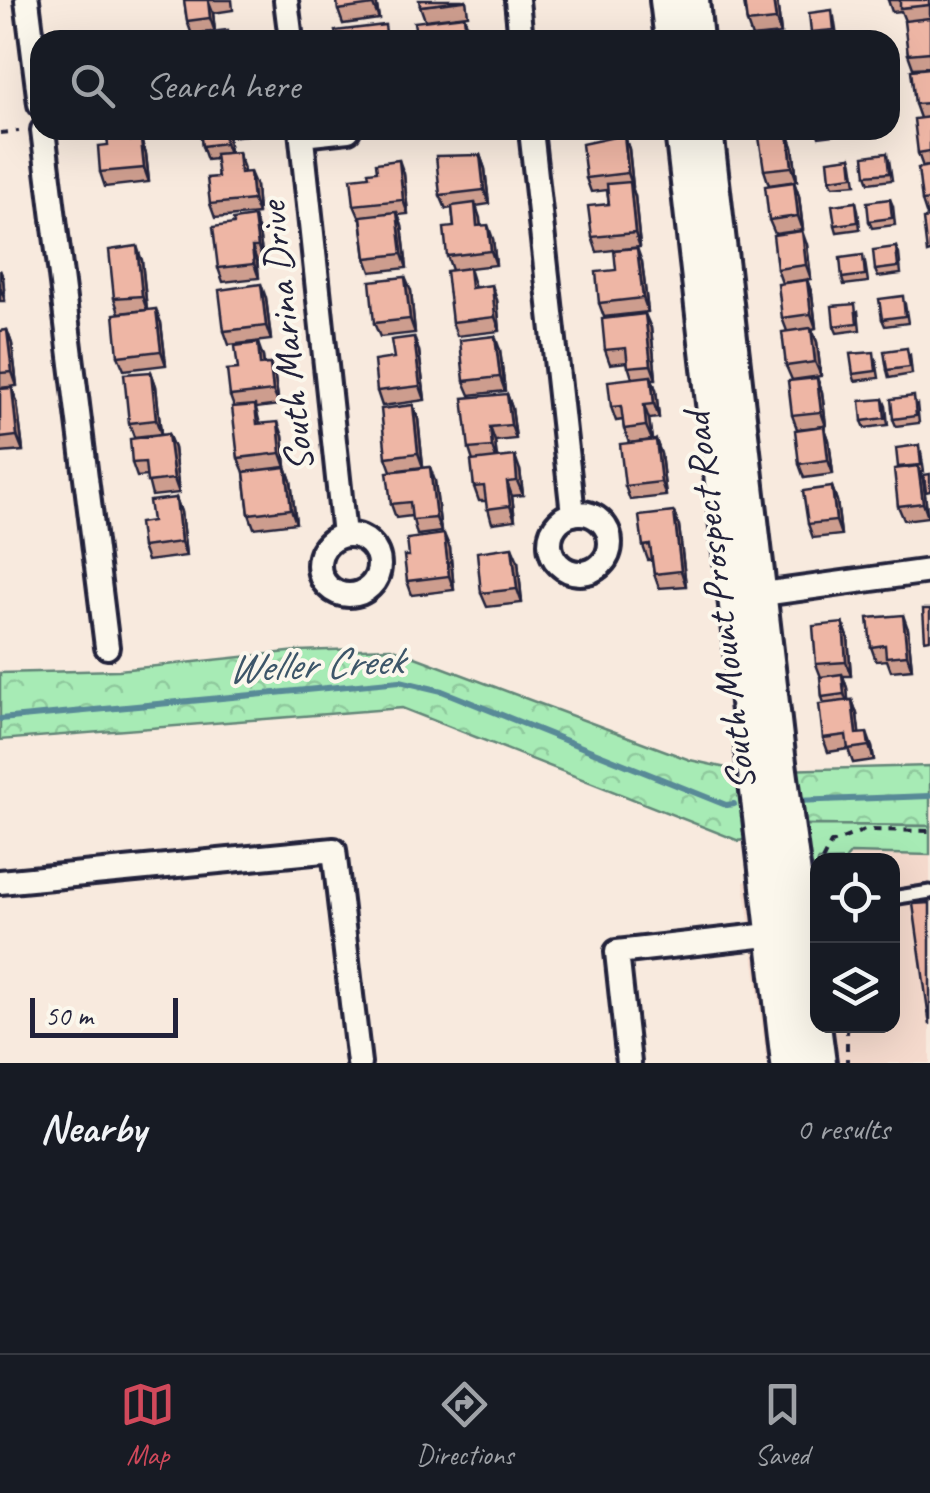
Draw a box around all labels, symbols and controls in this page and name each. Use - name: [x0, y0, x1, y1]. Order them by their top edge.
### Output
- search box: [30, 30, 900, 140]
- icon: search: [65, 58, 120, 113]
- text: Search here: [145, 62, 300, 109]
- street label: South Marina Drive: [247, 197, 325, 474]
- street label: South Mount Prospect Road: [670, 404, 767, 794]
- water label: Weller Creek: [226, 633, 411, 696]
- map controls: [810, 853, 900, 1033]
- button: locate: [810, 853, 900, 943]
- button: layers: [810, 943, 900, 1033]
- scale bar: [30, 993, 178, 1038]
- text: 50 m: [45, 998, 93, 1033]
- text: Nearby: [40, 1102, 146, 1155]
- text: 0 results: [796, 1108, 890, 1149]
- tab: Map: [120, 1377, 175, 1472]
- tab: Directions: [416, 1377, 514, 1472]
- tab: Saved: [755, 1377, 810, 1472]

